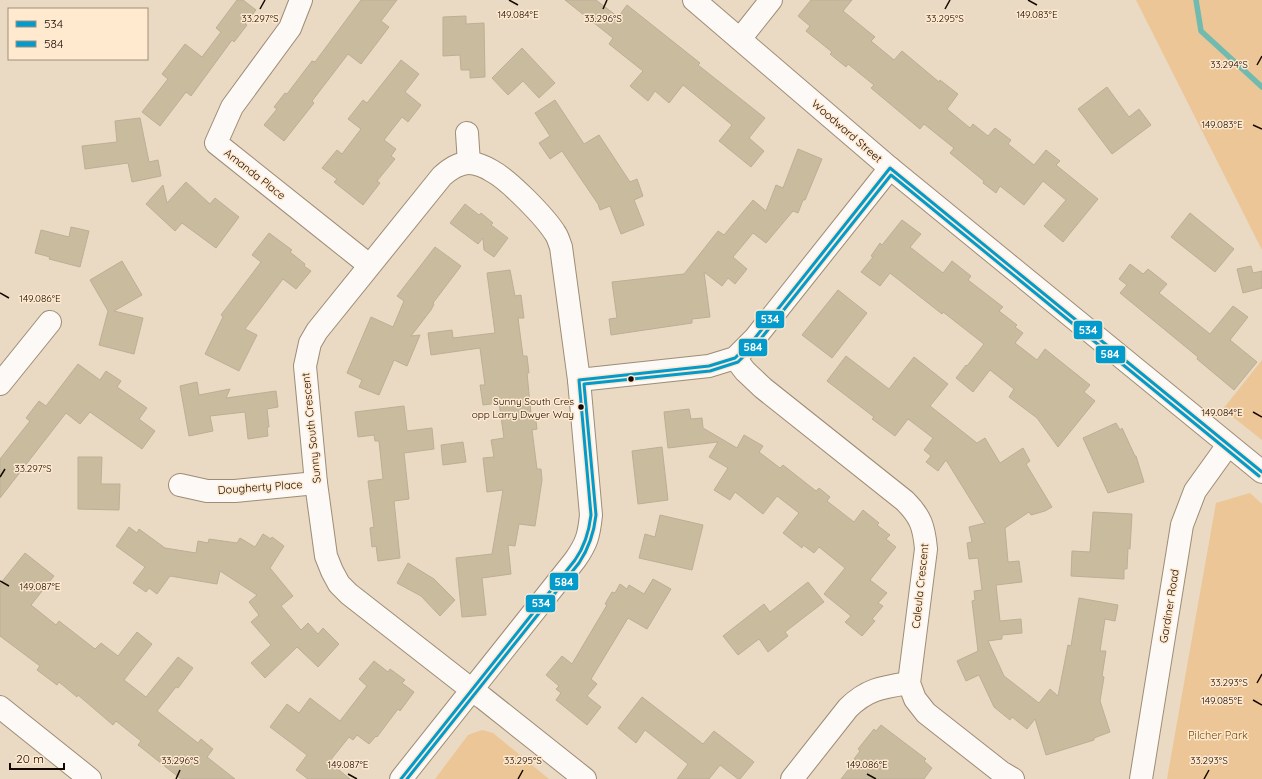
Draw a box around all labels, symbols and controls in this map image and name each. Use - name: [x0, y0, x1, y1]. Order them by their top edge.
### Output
- legend: [8, 8, 148, 60]
- text: 149.084°E: [497, 8, 539, 21]
- text: 149.083°E: [1016, 8, 1058, 21]
- text: 33.297°S: [241, 12, 279, 25]
- text: 33.296°S: [584, 12, 622, 25]
- text: 33.295°S: [926, 12, 964, 25]
- text: 534: [44, 16, 63, 31]
- text: 584: [44, 36, 63, 51]
- text: 33.294°S: [1210, 58, 1248, 71]
- street label: Woodward Street: [809, 96, 885, 166]
- text: 149.083°E: [1201, 118, 1243, 131]
- street label: Amanda Place: [221, 146, 289, 202]
- text: 149.086°E: [19, 292, 61, 305]
- line badge: 534: [755, 310, 785, 329]
- text: 534: [761, 312, 780, 326]
- line badge: 534: [1073, 320, 1103, 340]
- text: 534: [1079, 323, 1098, 337]
- line badge: 584: [738, 338, 768, 357]
- text: 584: [744, 340, 763, 354]
- line badge: 584: [1095, 345, 1126, 364]
- text: 584: [1101, 347, 1120, 361]
- street label: Sunny South Crescent: [298, 372, 324, 484]
- unlabelled marker: [626, 374, 636, 384]
- place label: Sunny South Cres opp Larry Dwyer Way: [472, 395, 574, 421]
- marker: Sunny South Cres opp Larry Dwyer Way: [576, 402, 586, 412]
- text: 149.084°E: [1201, 406, 1243, 419]
- text: 33.297°S: [14, 462, 52, 475]
- street label: Dougherty Place: [217, 477, 303, 497]
- street label: Caleula Crescent: [909, 542, 931, 629]
- street label: Gardiner Road: [1156, 568, 1182, 644]
- line badge: 584: [549, 572, 579, 591]
- text: 584: [555, 575, 574, 589]
- text: 149.087°E: [20, 580, 61, 593]
- line badge: 534: [525, 594, 556, 613]
- text: 534: [532, 596, 551, 610]
- text: 33.293°S: [1210, 676, 1248, 689]
- text: 149.085°E: [1201, 694, 1243, 707]
- park label: Pilcher Park: [1188, 728, 1248, 742]
- scale bar: [10, 745, 64, 771]
- text: 20 m: [16, 751, 44, 766]
- text: 33.296°S: [161, 754, 199, 767]
- text: 33.295°S: [504, 754, 542, 767]
- text: 33.293°S: [1190, 754, 1228, 767]
- text: 149.087°E: [328, 758, 369, 771]
- text: 149.086°E: [846, 758, 888, 771]

